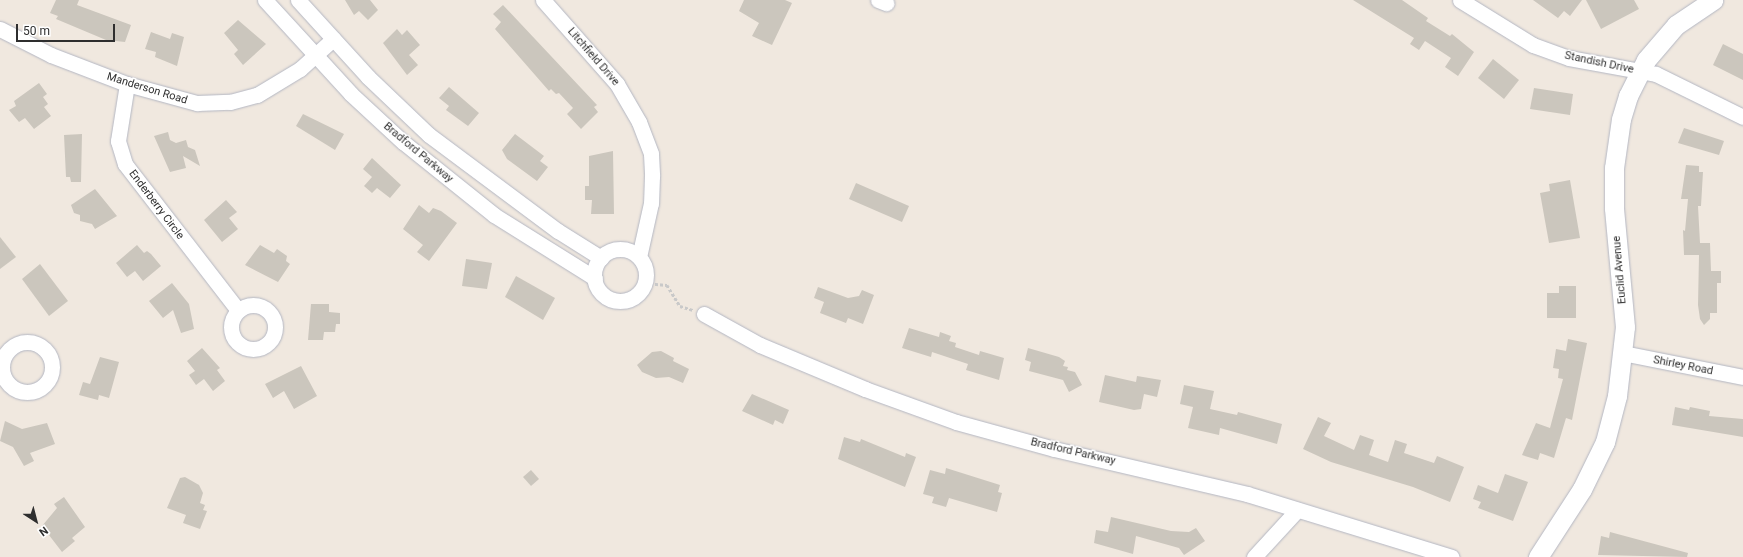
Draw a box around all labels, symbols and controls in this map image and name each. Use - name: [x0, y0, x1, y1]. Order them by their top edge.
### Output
- scale bar: [18, 16, 117, 42]
- text: 50 m: [23, 24, 50, 38]
- street label: Litchfield Drive: [564, 25, 622, 89]
- street label: Standish Drive: [1563, 49, 1635, 77]
- street label: Manderson Road: [105, 70, 189, 108]
- street label: Bradford Parkway: [381, 120, 455, 186]
- street label: Enderberry Circle: [126, 168, 186, 242]
- street label: Euclid Avenue: [1610, 235, 1630, 305]
- street label: Shirley Road: [1652, 354, 1714, 378]
- street label: Bradford Parkway: [1029, 436, 1117, 468]
- north arrow: [16, 501, 56, 541]
- text: N: [36, 524, 50, 539]

